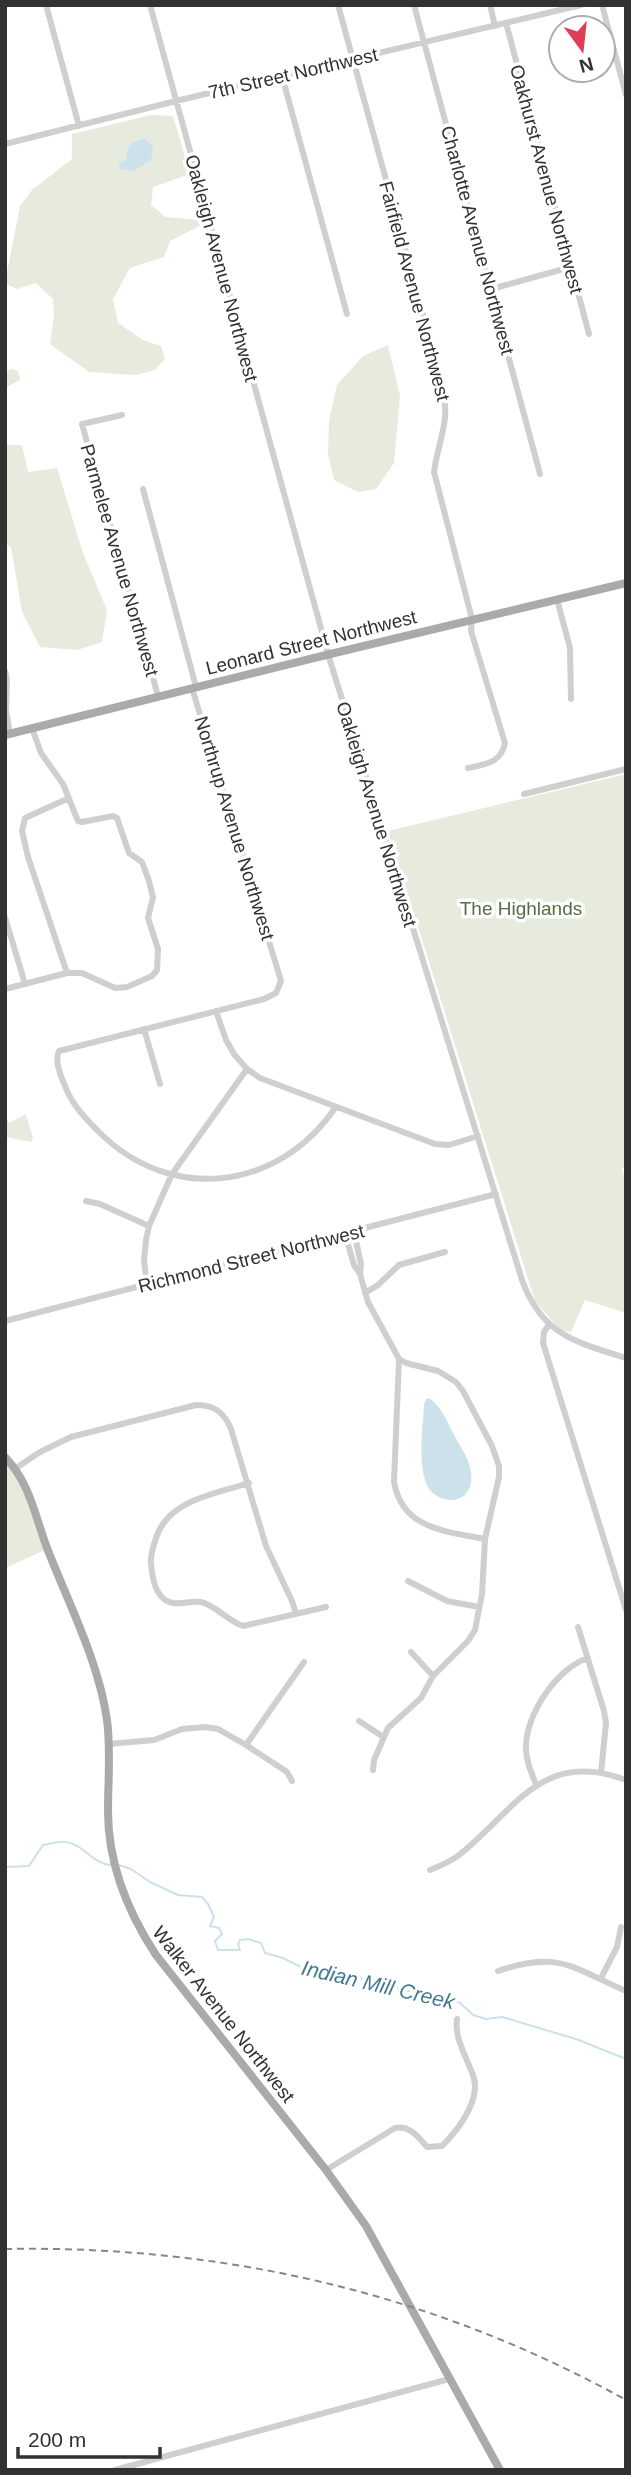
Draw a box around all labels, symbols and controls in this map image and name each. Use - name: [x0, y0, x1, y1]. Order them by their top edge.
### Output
- north arrow: [547, 14, 617, 84]
- street label: 7th Street Northwest: [206, 44, 381, 103]
- street label: Oakhurst Avenue Northwest: [505, 61, 589, 297]
- street label: Charlotte Avenue Northwest: [437, 123, 518, 358]
- street label: Oakleigh Avenue Northwest: [181, 152, 262, 385]
- street label: Fairfield Avenue Northwest: [375, 179, 454, 404]
- street label: Parmelee Avenue Northwest: [76, 442, 163, 679]
- street label: Leonard Street Northwest: [204, 606, 419, 679]
- street label: Oakleigh Avenue Northwest: [332, 699, 421, 930]
- street label: Northrup Avenue Northwest: [190, 714, 279, 943]
- park label: The Highlands: [460, 898, 582, 919]
- street label: Richmond Street Northwest: [136, 1220, 367, 1297]
- street label: Walker Avenue Northwest: [148, 1922, 299, 2107]
- water label: Indian Mill Creek: [299, 1956, 458, 2014]
- scale bar: [18, 2416, 159, 2460]
- text: 200 m: [28, 2428, 86, 2451]

